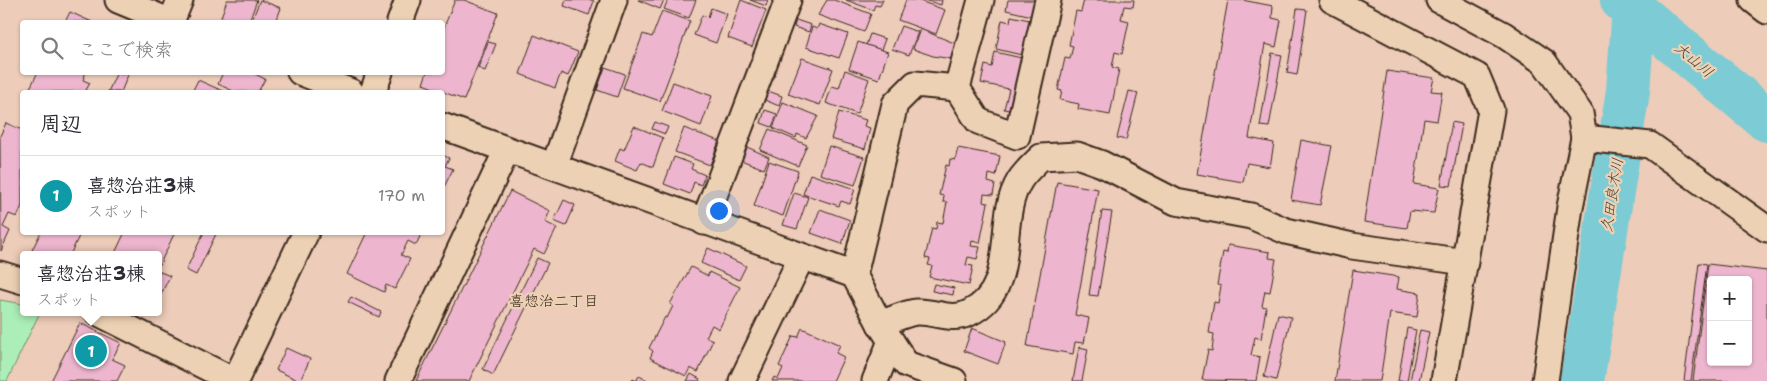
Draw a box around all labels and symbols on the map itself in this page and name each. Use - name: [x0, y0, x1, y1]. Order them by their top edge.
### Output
- water label: 大山川: [1670, 38, 1718, 82]
- water label: 久田良木川: [1596, 156, 1628, 234]
- your location: [706, 198, 732, 224]
- district label: 喜惣治二丁目: [509, 291, 599, 311]
- pin: 1: [75, 332, 107, 370]

